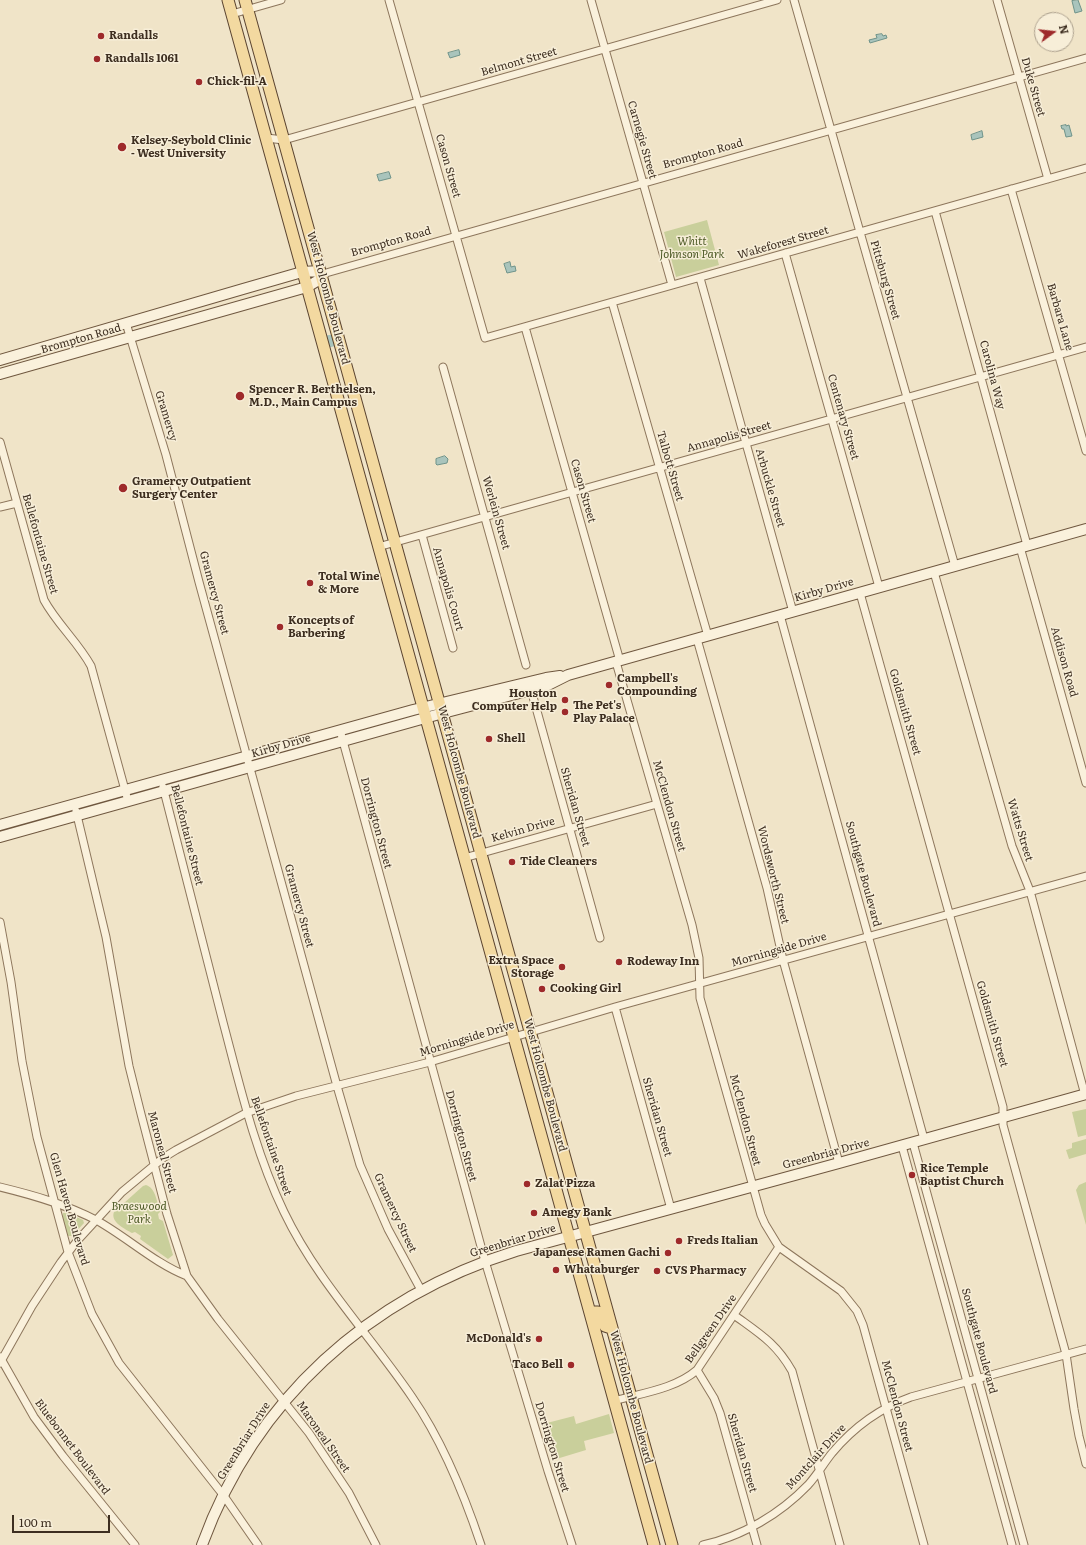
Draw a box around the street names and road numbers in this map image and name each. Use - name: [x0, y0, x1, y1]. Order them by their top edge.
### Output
- street label: Belmont Street: [479, 45, 559, 79]
- street label: Duke Street: [1018, 56, 1048, 118]
- street label: Carnegie Street: [625, 99, 659, 181]
- street label: Cason Street: [433, 133, 463, 199]
- street label: Brompton Road: [661, 136, 745, 172]
- street label: Brompton Road: [349, 224, 433, 260]
- street label: Wakeforest Street: [736, 224, 830, 262]
- street label: West Holcombe Boulevard: [304, 230, 352, 366]
- street label: Pittsburg Street: [867, 239, 903, 321]
- street label: Barbara Lane: [1044, 282, 1076, 352]
- street label: Brompton Road: [39, 321, 123, 357]
- street label: Carolina Way: [976, 339, 1008, 411]
- street label: Centenary Street: [824, 373, 862, 461]
- street label: Gramercy: [152, 389, 180, 443]
- street label: Annapolis Street: [685, 419, 773, 455]
- street label: Talbott Street: [654, 429, 686, 503]
- street label: Arbuckle Street: [752, 447, 788, 529]
- street label: Cason Street: [568, 458, 598, 524]
- street label: Werlein Street: [479, 475, 513, 551]
- street label: Bellefontaine Street: [19, 492, 61, 596]
- street label: Annapolis Court: [430, 546, 466, 632]
- street label: Gramercy Street: [196, 550, 232, 636]
- street label: Kirby Drive: [793, 575, 855, 605]
- street label: Addison Road: [1048, 625, 1080, 699]
- street label: Goldsmith Street: [886, 667, 924, 757]
- street label: West Holcombe Boulevard: [435, 704, 483, 840]
- street label: Kirby Drive: [250, 731, 312, 761]
- street label: McClendon Street: [650, 759, 688, 853]
- street label: Sheridan Street: [557, 766, 593, 848]
- street label: Dorrington Street: [357, 776, 395, 870]
- street label: Bellefontaine Street: [168, 783, 206, 887]
- street label: Watts Street: [1004, 797, 1036, 863]
- street label: Kelvin Drive: [490, 815, 556, 845]
- street label: Southgate Boulevard: [843, 820, 883, 928]
- street label: Wordsworth Street: [754, 825, 792, 925]
- street label: Gramercy Street: [281, 863, 317, 949]
- street label: Morningside Drive: [730, 930, 828, 970]
- street label: Goldsmith Street: [973, 979, 1011, 1069]
- street label: West Holcombe Boulevard: [521, 1017, 569, 1153]
- street label: Morningside Drive: [418, 1018, 516, 1060]
- street label: McClendon Street: [726, 1073, 764, 1167]
- street label: Sheridan Street: [639, 1076, 675, 1158]
- street label: Dorrington Street: [442, 1089, 480, 1183]
- street label: Bellefontaine Street: [248, 1095, 294, 1197]
- street label: Maroneal Street: [145, 1110, 179, 1194]
- street label: Greenbriar Drive: [781, 1136, 871, 1172]
- street label: Glen Haven Boulevard: [47, 1151, 91, 1267]
- street label: Gramercy Street: [371, 1171, 419, 1255]
- street label: Greenbriar Drive: [468, 1222, 558, 1260]
- street label: Southgate Boulevard: [959, 1287, 999, 1395]
- street label: Bellgreen Drive: [682, 1292, 740, 1366]
- street label: West Holcombe Boulevard: [607, 1329, 655, 1465]
- street label: McClendon Street: [878, 1359, 916, 1453]
- street label: Bluebonnet Boulevard: [32, 1397, 112, 1497]
- street label: Maroneal Street: [293, 1399, 353, 1475]
- street label: Greenbriar Drive: [215, 1400, 273, 1482]
- street label: Dorrington Street: [532, 1400, 572, 1494]
- street label: Sheridan Street: [724, 1412, 760, 1494]
- street label: Montclair Drive: [783, 1422, 849, 1492]

